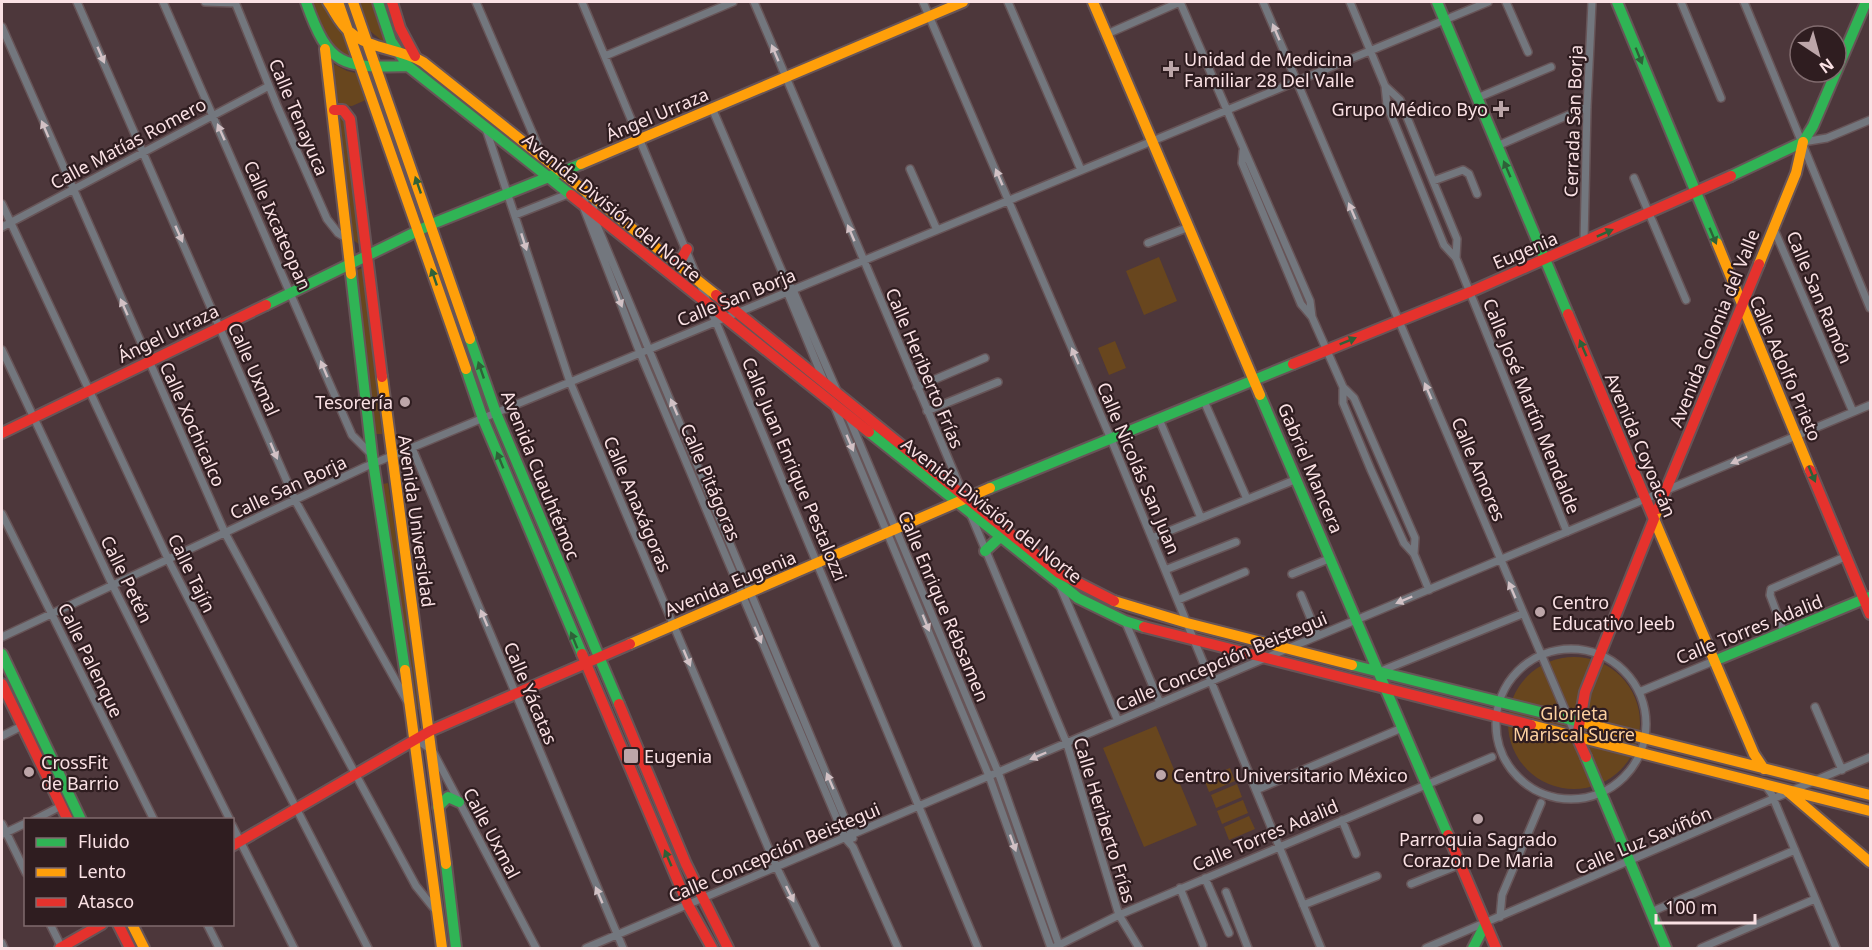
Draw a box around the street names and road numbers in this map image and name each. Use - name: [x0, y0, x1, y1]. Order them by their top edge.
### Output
- street label: Cerrada San Borja: [1558, 44, 1588, 198]
- street label: Calle Tenayuca: [264, 55, 334, 179]
- street label: Ángel Urraza: [602, 82, 712, 146]
- street label: Calle Matías Romero: [46, 92, 210, 194]
- street label: Avenida División del Norte: [518, 127, 706, 287]
- street label: Calle Ixcateopan: [239, 156, 317, 294]
- street label: Eugenia: [1489, 226, 1561, 274]
- street label: Avenida Colonia del Valle: [1663, 226, 1765, 430]
- street label: Calle San Ramón: [1781, 227, 1859, 367]
- street label: Calle San Borja: [673, 262, 799, 332]
- street label: Calle Heriberto Frías: [880, 284, 970, 452]
- street label: Calle Adolfo Prieto: [1744, 292, 1828, 444]
- street label: Calle José Martín Mendalde: [1478, 295, 1586, 517]
- street label: Ángel Urraza: [114, 298, 222, 368]
- street label: Calle Uxmal: [223, 319, 285, 419]
- street label: Calle Juan Enrique Pestalozzi: [737, 353, 853, 585]
- street label: Calle Xochicalco: [155, 358, 231, 490]
- street label: Avenida Coyoacán: [1600, 369, 1682, 521]
- street label: Calle Nicolás San Juan: [1092, 378, 1186, 558]
- street label: Avenida Cuauhtémoc: [496, 387, 586, 563]
- street label: Gabriel Mancera: [1273, 399, 1349, 537]
- street label: Calle Amores: [1446, 413, 1512, 525]
- street label: Calle Pitágoras: [675, 420, 747, 544]
- street label: Calle Anaxágoras: [598, 432, 678, 576]
- street label: Avenida División del Norte: [897, 432, 1087, 588]
- street label: Avenida Universidad: [393, 433, 441, 609]
- street label: Calle San Borja: [226, 449, 350, 525]
- street label: Calle Enrique Rébsamen: [893, 507, 995, 705]
- street label: Calle Tajín: [163, 530, 221, 616]
- street label: Calle Petén: [96, 531, 158, 627]
- street label: Avenida Eugenia: [661, 544, 799, 622]
- street label: Calle Torres Adalid: [1672, 589, 1826, 669]
- street label: Calle Palenque: [53, 599, 129, 721]
- street label: Calle Concepción Beistegui: [1112, 606, 1330, 716]
- street label: Calle Yácatas: [499, 638, 563, 748]
- street label: Calle Heriberto Frías: [1068, 734, 1142, 906]
- street label: Calle Uxmal: [458, 783, 526, 883]
- street label: Calle Torres Adalid: [1188, 793, 1342, 877]
- street label: Calle Concepción Beistegui: [665, 797, 883, 907]
- street label: Calle Luz Saviñón: [1571, 800, 1715, 880]

